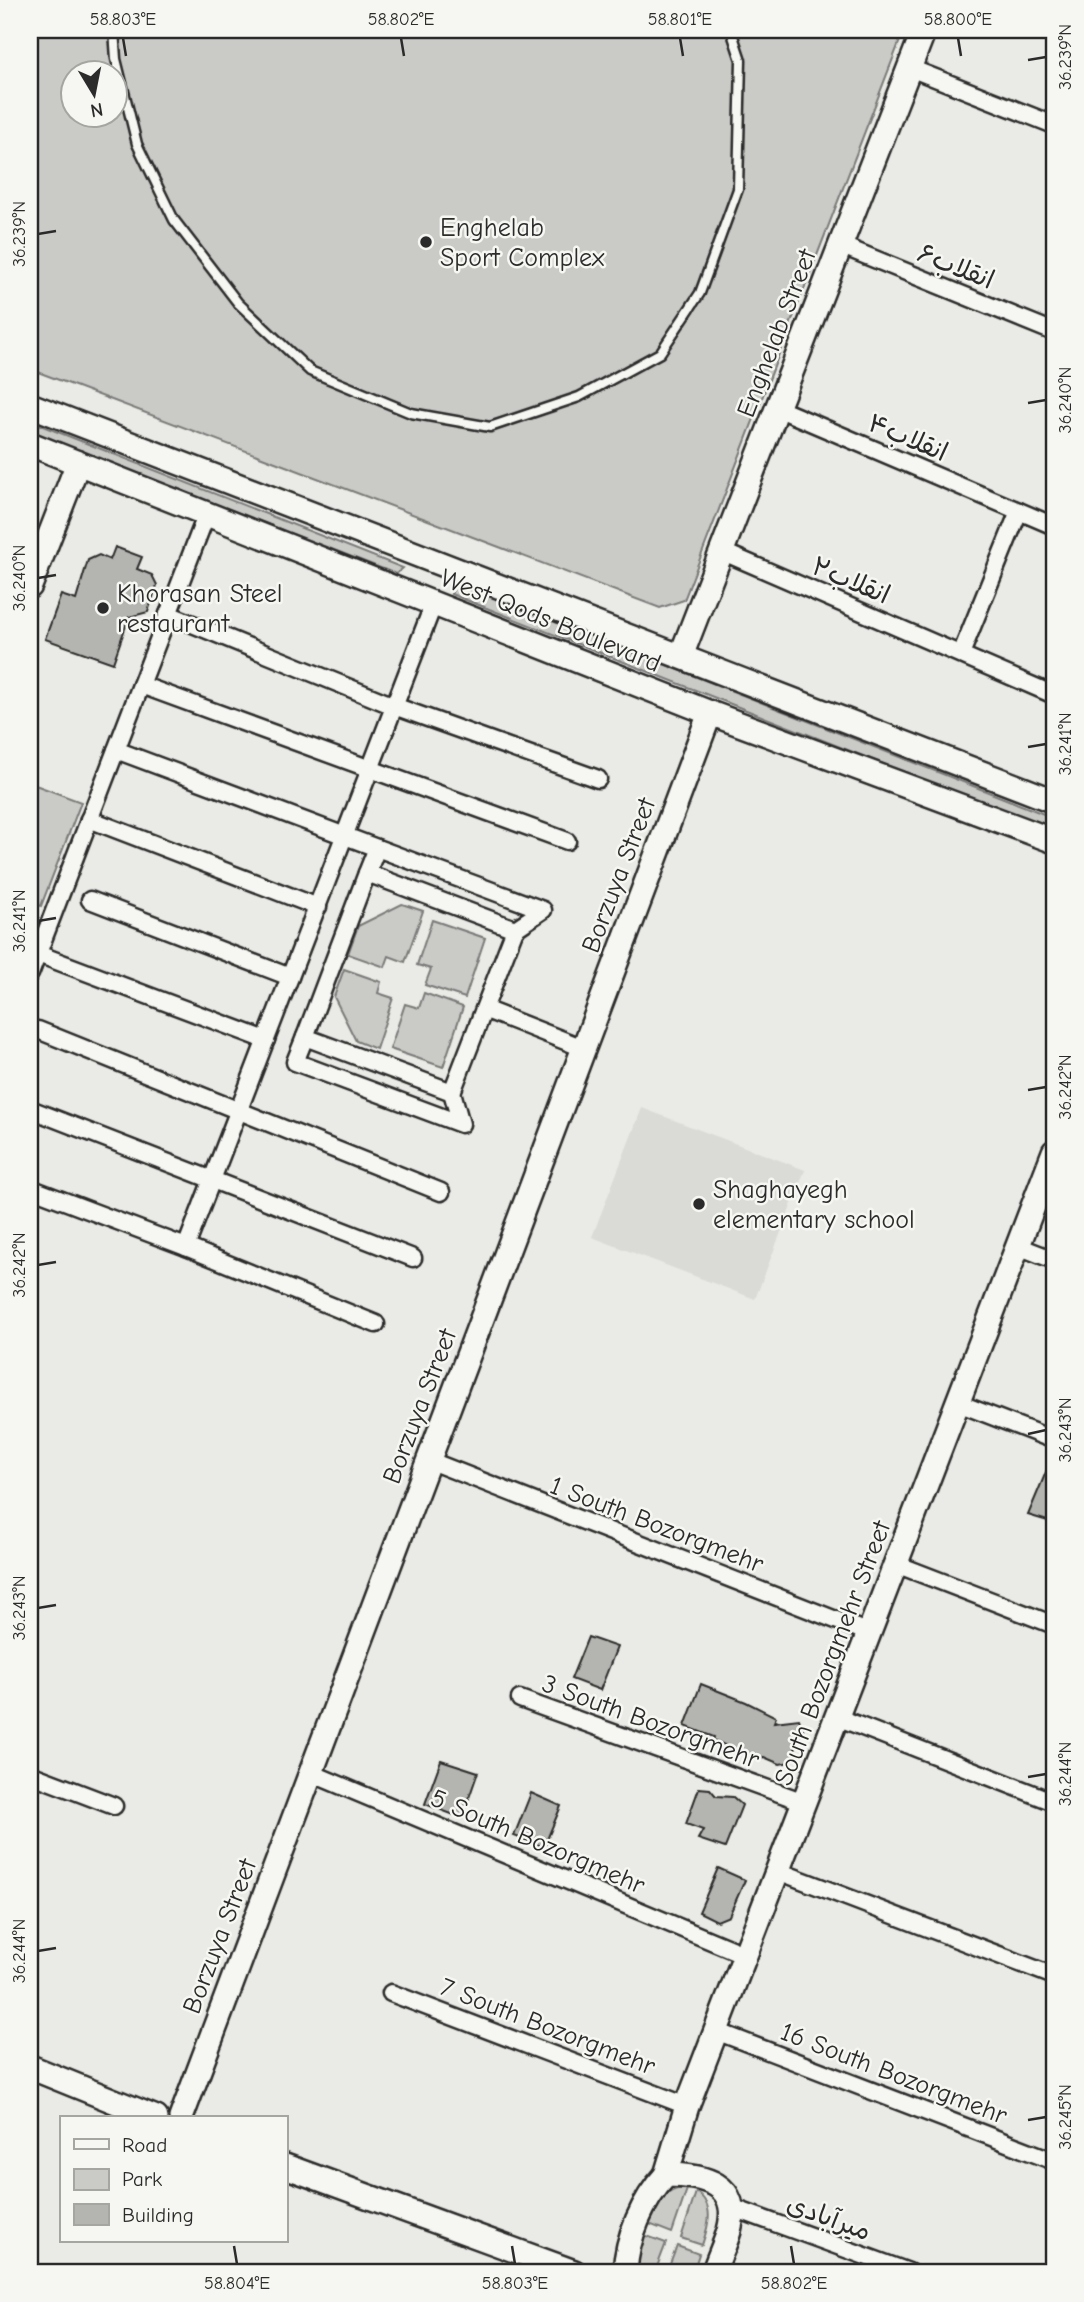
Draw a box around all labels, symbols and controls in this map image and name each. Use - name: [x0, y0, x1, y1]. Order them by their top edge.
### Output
- text: 58.803°E: [90, 9, 156, 30]
- text: 58.802°E: [368, 9, 435, 30]
- text: 58.801°E: [648, 9, 712, 30]
- text: 58.800°E: [924, 9, 992, 30]
- text: 36.239°N: [1055, 24, 1076, 90]
- north arrow: [60, 60, 130, 130]
- text: N: [89, 98, 105, 122]
- text: 36.239°N: [9, 201, 30, 267]
- place label: Enghelab Sport Complex: [440, 213, 605, 273]
- marker: Enghelab Sport Complex: [418, 234, 434, 250]
- street label: انقلاب۶: [913, 238, 998, 296]
- street label: Enghelab Street: [731, 244, 823, 422]
- text: 36.240°N: [1055, 367, 1076, 433]
- street label: انقلاب۴: [863, 408, 952, 468]
- text: 36.240°N: [9, 545, 30, 611]
- street label: انقلاب۲: [807, 551, 894, 611]
- street label: West Qods Boulevard: [436, 563, 665, 679]
- place label: Khorasan Steel restaurant: [117, 579, 283, 639]
- marker: Khorasan Steel restaurant: [95, 600, 111, 616]
- text: 36.241°N: [1055, 712, 1076, 776]
- street label: Borzuya Street: [576, 792, 663, 957]
- text: 36.241°N: [9, 889, 30, 953]
- text: 36.242°N: [1055, 1054, 1076, 1120]
- place label: Shaghayegh elementary school: [713, 1175, 915, 1235]
- marker: Shaghayegh elementary school: [691, 1196, 707, 1212]
- text: 36.242°N: [9, 1232, 30, 1298]
- street label: Borzuya Street: [377, 1323, 464, 1488]
- text: 36.243°N: [1055, 1397, 1076, 1463]
- street label: 1 South Bozorgmehr: [546, 1470, 768, 1580]
- street label: South Bozorgmehr Street: [769, 1515, 898, 1790]
- text: 36.243°N: [9, 1575, 30, 1641]
- street label: 3 South Bozorgmehr: [538, 1669, 764, 1775]
- text: 36.244°N: [1055, 1742, 1076, 1806]
- street label: 5 South Bozorgmehr: [426, 1783, 650, 1901]
- street label: Borzuya Street: [177, 1853, 264, 2018]
- text: 36.244°N: [9, 1919, 30, 1983]
- street label: 7 South Bozorgmehr: [436, 1972, 660, 2082]
- street label: 16 South Bozorgmehr: [776, 2017, 1012, 2131]
- text: 36.245°N: [1055, 2084, 1076, 2150]
- legend: [60, 2116, 287, 2242]
- text: Road: [122, 2133, 167, 2157]
- text: Park: [122, 2167, 162, 2191]
- street label: میرآبادی: [783, 2189, 875, 2247]
- text: Building: [122, 2203, 194, 2227]
- text: 58.804°E: [204, 2273, 270, 2294]
- text: 58.803°E: [482, 2273, 548, 2294]
- text: 58.802°E: [761, 2273, 828, 2294]

